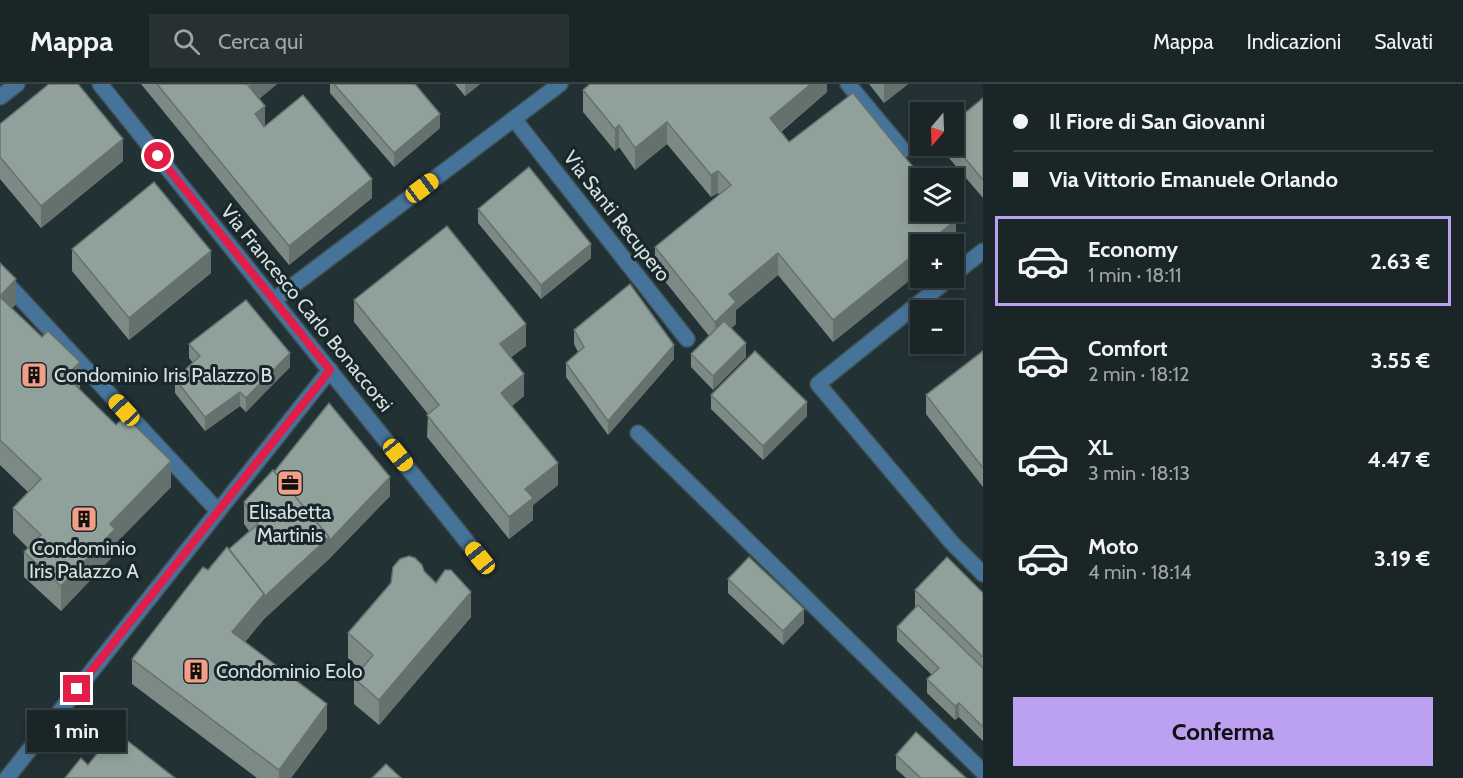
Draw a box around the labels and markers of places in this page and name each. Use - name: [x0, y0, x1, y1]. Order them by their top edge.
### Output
- building icon: Condominio Iris Palazzo B: [19, 360, 49, 390]
- place label: Condominio Iris Palazzo B: [54, 363, 272, 387]
- office icon: Elisabetta Martinis: [275, 468, 305, 498]
- place label: Elisabetta Martinis: [249, 500, 332, 547]
- building icon: Condominio Iris Palazzo A: [69, 504, 99, 534]
- place label: Condominio Iris Palazzo A: [29, 536, 140, 583]
- building icon: Condominio Eolo: [181, 656, 211, 686]
- place label: Condominio Eolo: [216, 659, 362, 683]

